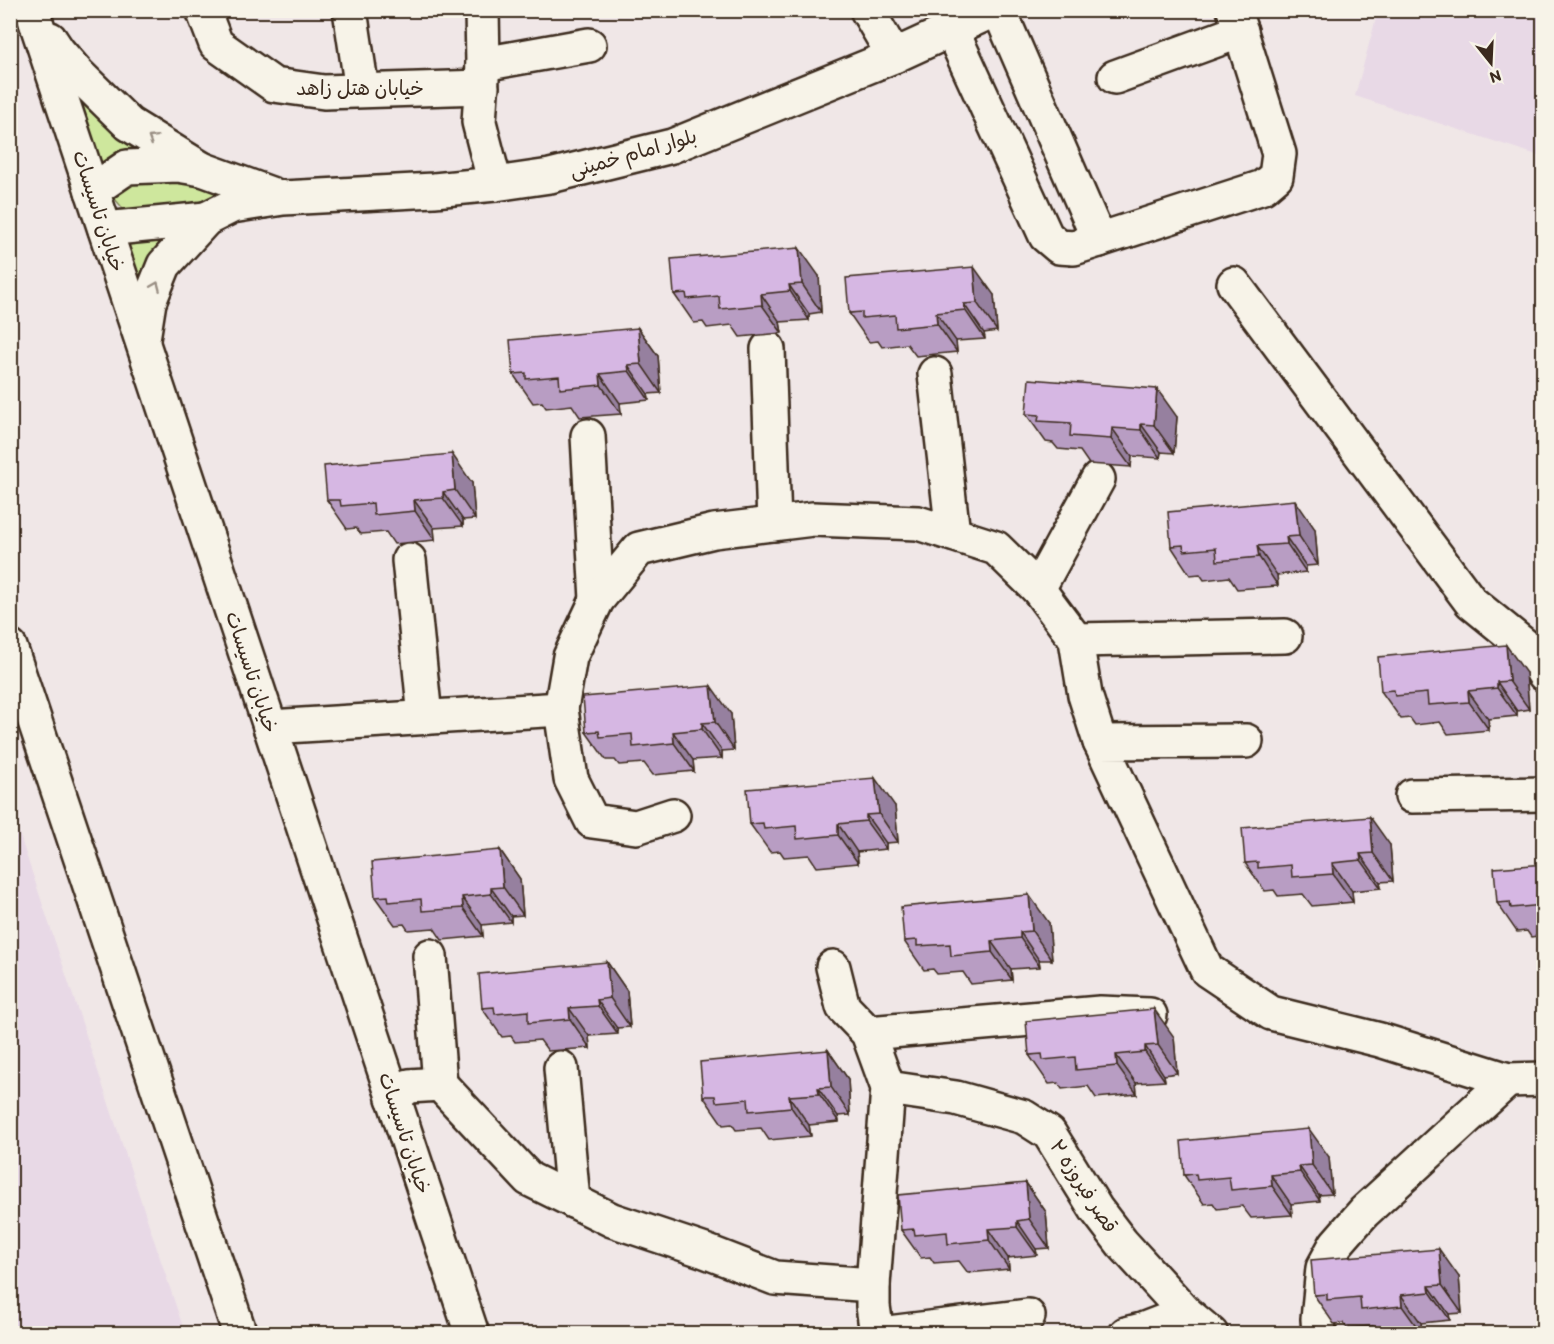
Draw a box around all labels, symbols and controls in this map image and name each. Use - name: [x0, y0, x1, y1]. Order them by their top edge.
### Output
- north arrow: [1461, 33, 1521, 93]
- text: N: [1487, 66, 1504, 87]
- street label: خیابان هتل زاهد: [296, 76, 424, 100]
- street label: بلوار امام خمینی: [566, 123, 700, 186]
- one-way arrow: [148, 134, 158, 146]
- street label: خیابان تاسیسات: [68, 147, 130, 275]
- one-way arrow: [148, 281, 160, 292]
- street label: خیابان تاسیسات: [221, 608, 283, 736]
- street label: خیابان تاسیسات: [374, 1069, 436, 1197]
- street label: قصر فیروزه ۲: [1045, 1135, 1123, 1237]

